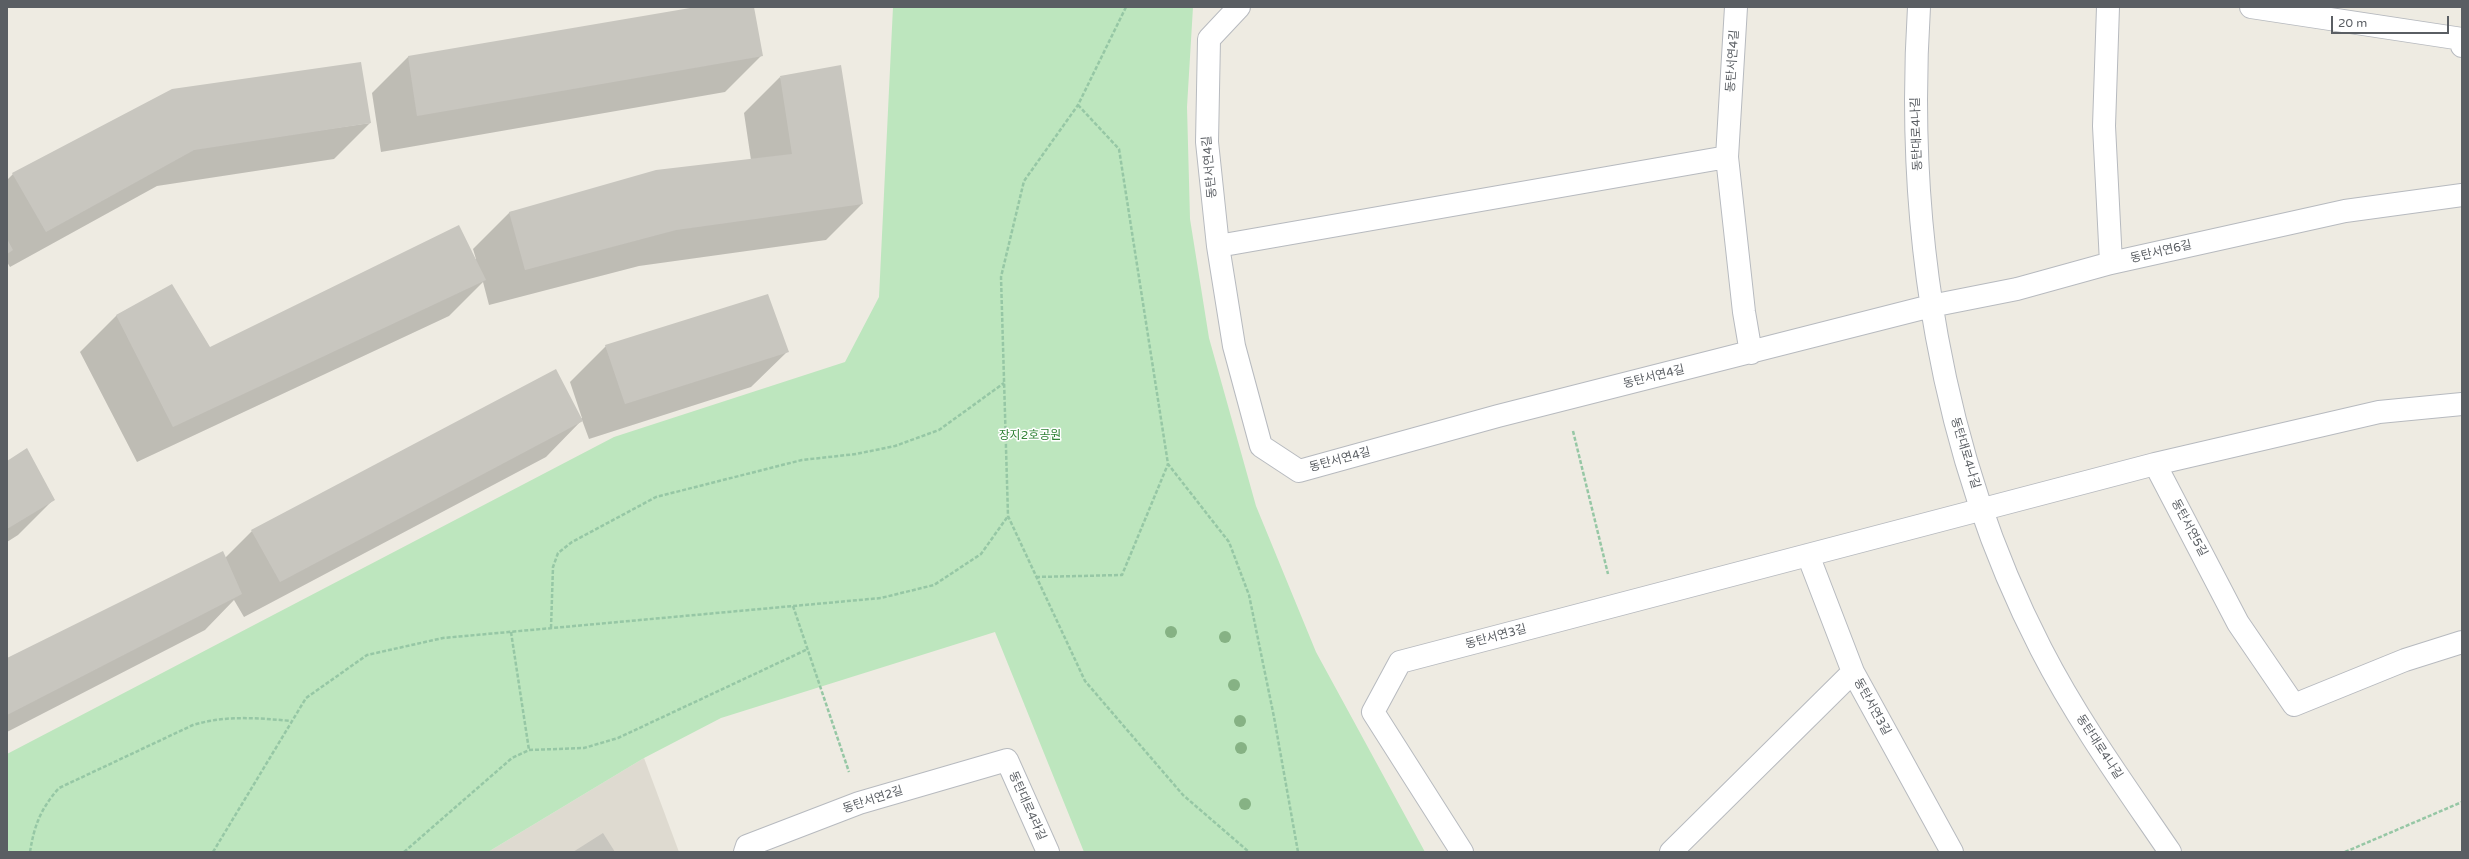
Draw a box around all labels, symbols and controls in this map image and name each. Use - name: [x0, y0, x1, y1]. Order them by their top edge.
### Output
- scale bar: [2333, 8, 2451, 34]
- text: 20 m: [2338, 16, 2367, 30]
- street label: 동탄서연4길: [1724, 29, 1742, 93]
- street label: 동탄대로4나길: [1909, 97, 1925, 171]
- street label: 동탄서연4길: [1200, 135, 1220, 199]
- street label: 동탄서연6길: [2129, 238, 2193, 266]
- street label: 동탄서연4길: [1622, 362, 1686, 392]
- street label: 동탄대로4나길: [1947, 416, 1983, 490]
- park label: 장지2호공원: [999, 429, 1061, 443]
- street label: 동탄서연4길: [1308, 445, 1372, 475]
- street label: 동탄서연5길: [2168, 497, 2210, 559]
- street label: 동탄서연3길: [1464, 622, 1528, 652]
- street label: 동탄서연3길: [1850, 676, 1894, 738]
- street label: 동탄대로4나길: [2073, 712, 2125, 782]
- street label: 동탄대로4라길: [1005, 769, 1049, 843]
- street label: 동탄서연2길: [841, 783, 905, 817]

